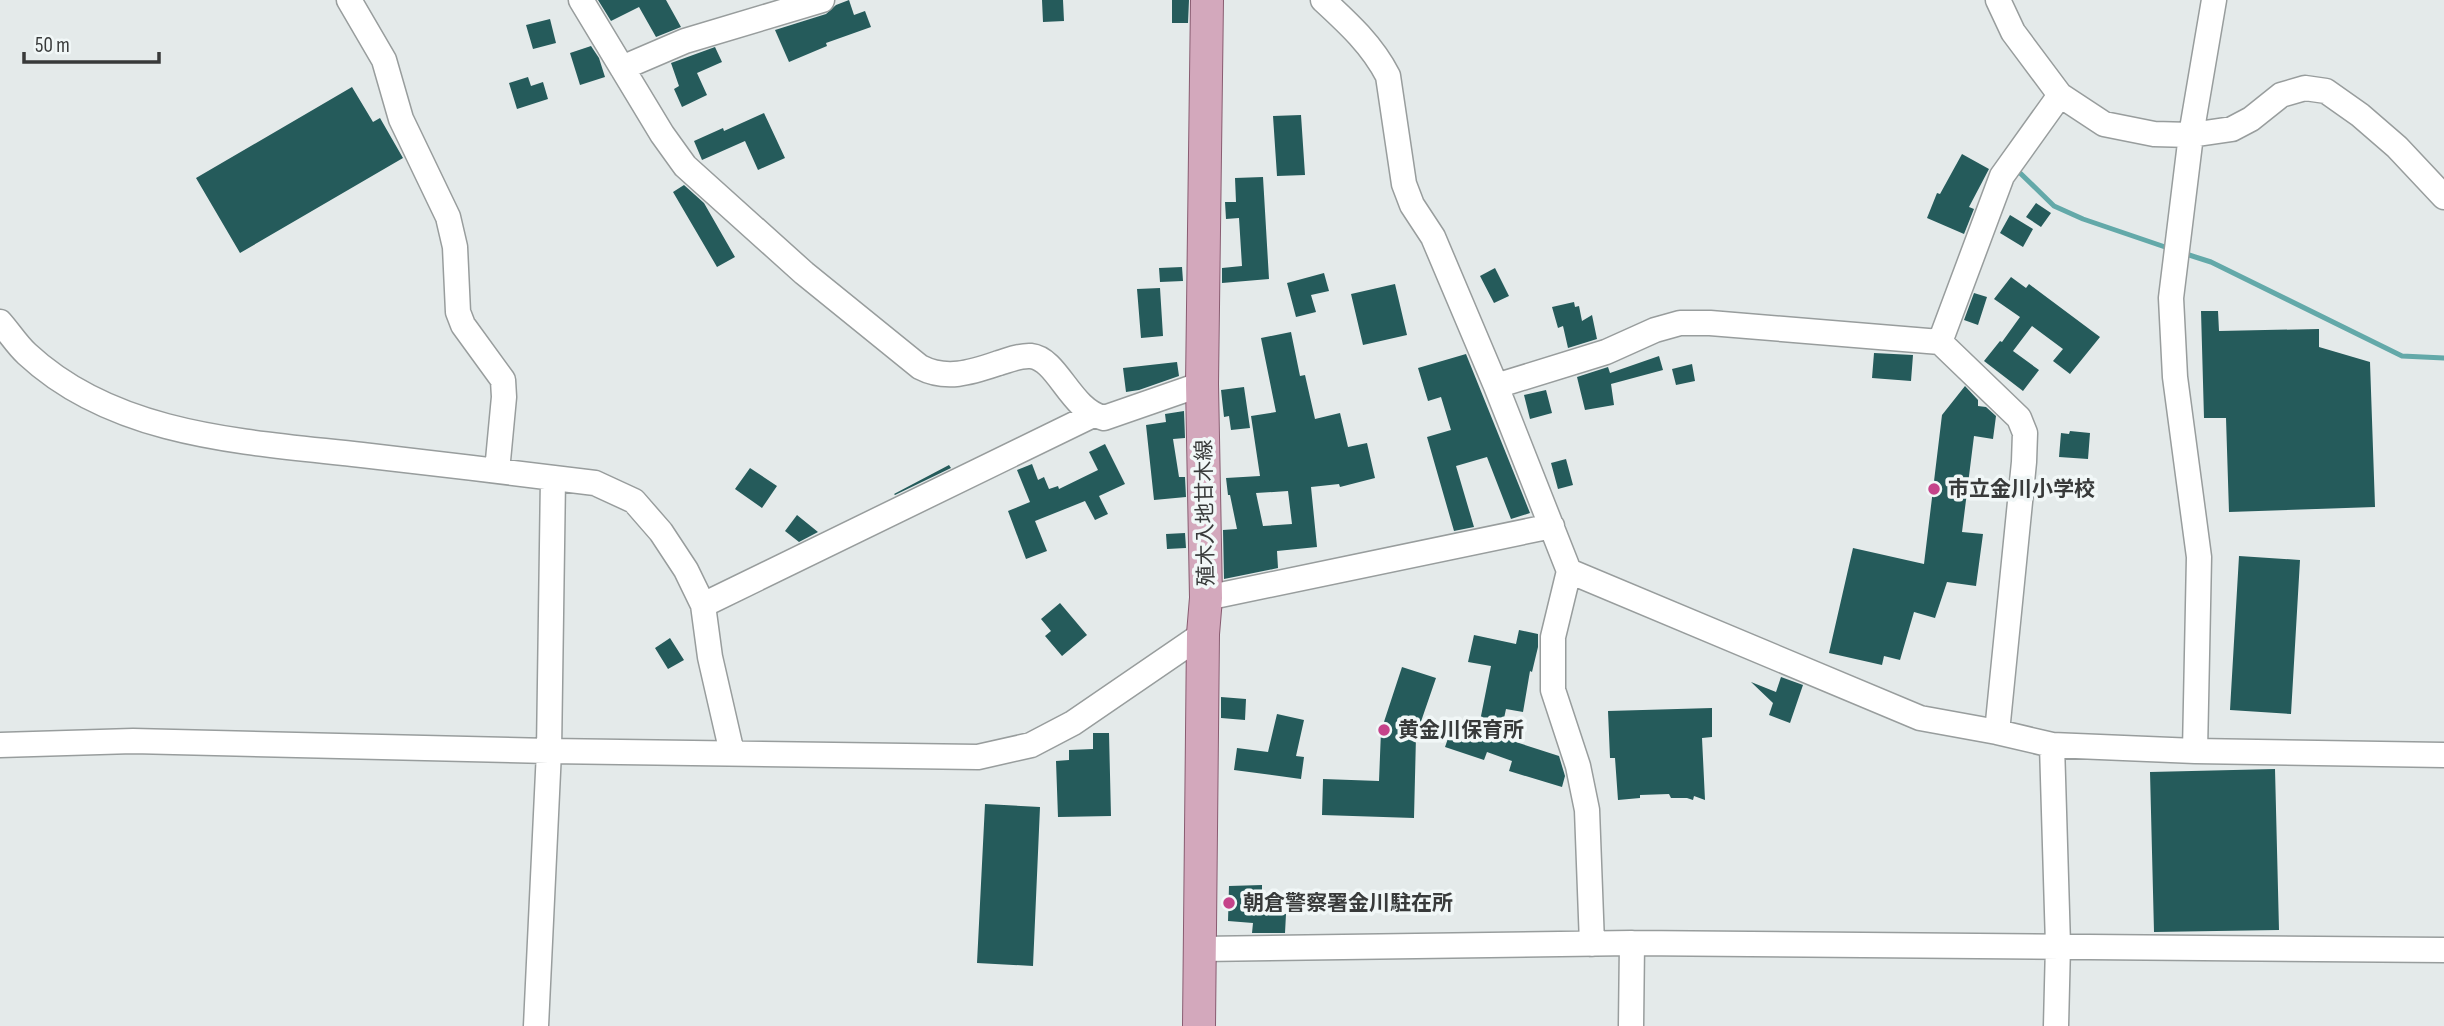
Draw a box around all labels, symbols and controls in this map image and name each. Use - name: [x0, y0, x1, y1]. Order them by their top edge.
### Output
- scale bar: [24, 21, 159, 65]
- text: 50 m: [35, 33, 70, 58]
- street label: 殖木入地甘木線: [1192, 439, 1219, 587]
- place label: 市立金川小学校: [1948, 477, 2095, 502]
- marker: 市立金川小学校: [1926, 481, 1942, 497]
- place label: 黄金川保育所: [1398, 718, 1524, 743]
- marker: 黄金川保育所: [1376, 722, 1392, 738]
- place label: 朝倉警察署金川駐在所: [1243, 891, 1453, 916]
- marker: 朝倉警察署金川駐在所: [1221, 895, 1237, 911]

